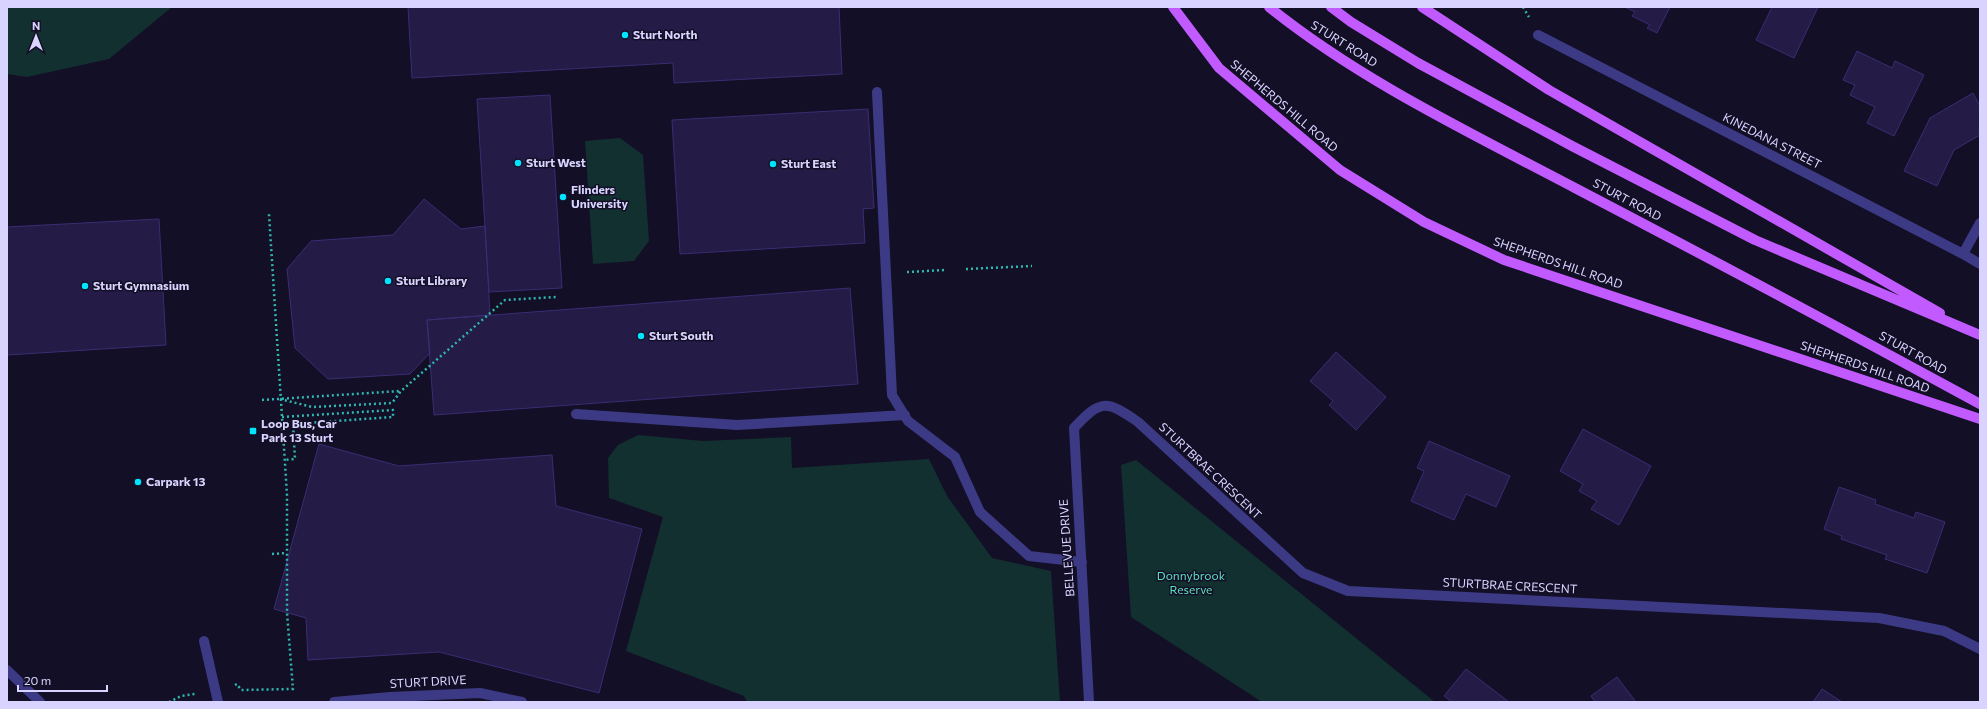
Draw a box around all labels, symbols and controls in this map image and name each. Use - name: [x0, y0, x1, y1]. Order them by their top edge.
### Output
- north arrow: [16, 16, 56, 56]
- street label: STURT ROAD: [1309, 17, 1380, 69]
- text: N: [32, 19, 40, 32]
- place label: Sturt North: [633, 27, 698, 41]
- marker: Sturt North: [620, 30, 630, 40]
- street label: SHEPHERDS HILL ROAD: [1228, 56, 1341, 154]
- street label: KINEDANA STREET: [1721, 109, 1824, 171]
- place label: Sturt West: [526, 155, 586, 169]
- place label: Sturt East: [781, 156, 836, 170]
- marker: Sturt West: [513, 158, 523, 168]
- marker: Sturt East: [768, 159, 778, 169]
- street label: STURT ROAD: [1591, 175, 1664, 223]
- place label: Flinders University: [571, 182, 628, 210]
- marker: Flinders University: [558, 192, 568, 202]
- street label: SHEPHERDS HILL ROAD: [1492, 233, 1625, 291]
- place label: Sturt Library: [396, 273, 468, 287]
- marker: Sturt Library: [383, 276, 393, 286]
- place label: Sturt Gymnasium: [93, 278, 189, 292]
- marker: Sturt Gymnasium: [80, 281, 90, 291]
- place label: Sturt South: [649, 328, 714, 342]
- street label: STURT ROAD: [1877, 328, 1950, 377]
- marker: Sturt South: [636, 331, 646, 341]
- street label: SHEPHERDS HILL ROAD: [1799, 337, 1932, 395]
- place label: Loop Bus, Car Park 13 Sturt: [261, 416, 337, 444]
- street label: STURTBRAE CRESCENT: [1157, 419, 1265, 522]
- marker: Loop Bus, Car Park 13 Sturt: [248, 426, 258, 436]
- place label: Carpark 13: [146, 474, 205, 488]
- marker: Carpark 13: [133, 477, 143, 487]
- street label: BELLEVUE DRIVE: [1056, 499, 1076, 597]
- park label: Donnybrook Reserve: [1157, 568, 1226, 596]
- street label: STURTBRAE CRESCENT: [1442, 574, 1578, 596]
- scale bar: [18, 667, 107, 693]
- street label: STURT DRIVE: [389, 672, 467, 690]
- text: 20 m: [24, 673, 51, 687]

